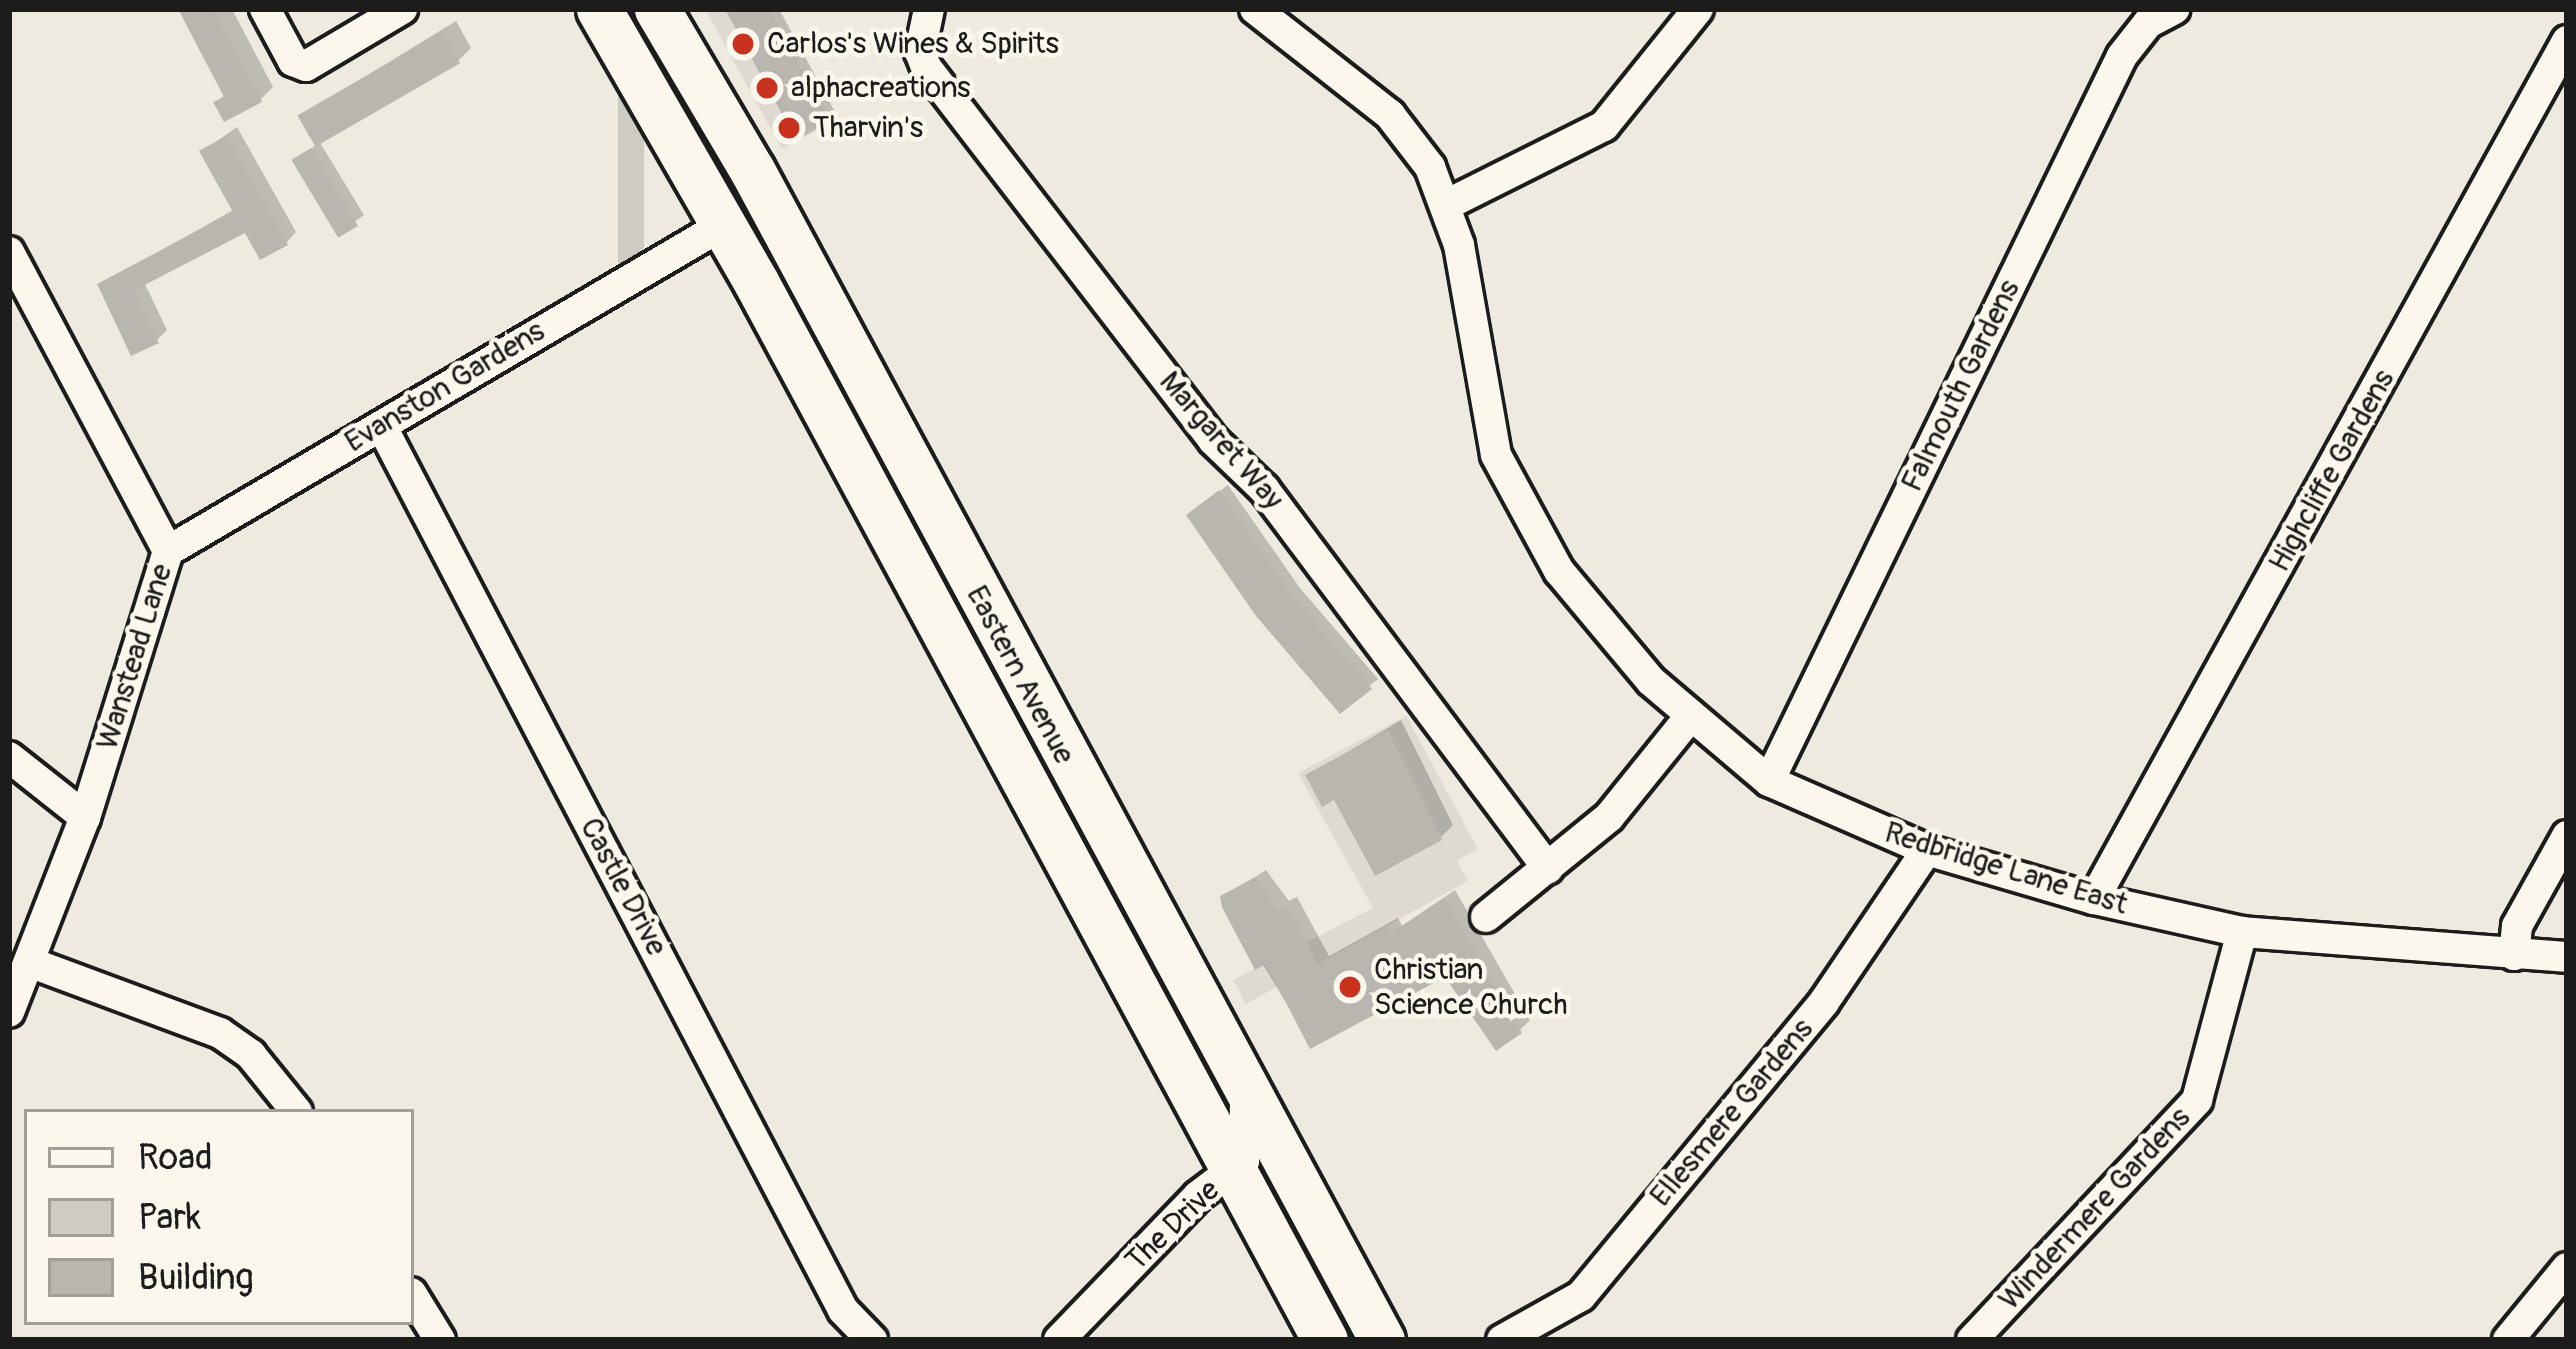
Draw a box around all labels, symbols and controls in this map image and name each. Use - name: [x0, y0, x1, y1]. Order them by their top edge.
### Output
- place label: Carlos's Wines & Spirits: [767, 26, 1059, 62]
- marker: Carlos's Wines & Spirits: [730, 31, 756, 57]
- place label: alphacreations: [791, 70, 970, 106]
- marker: alphacreations: [754, 75, 780, 101]
- place label: Tharvin's: [813, 110, 923, 146]
- marker: Tharvin's: [776, 115, 802, 141]
- street label: Falmouth Gardens: [1894, 274, 2028, 498]
- street label: Evanston Gardens: [339, 313, 551, 461]
- street label: Highcliffe Gardens: [2262, 364, 2402, 578]
- street label: Margaret Way: [1151, 365, 1291, 517]
- street label: Wanstead Lane: [90, 560, 180, 754]
- street label: Eastern Avenue: [958, 580, 1082, 770]
- street label: Castle Drive: [572, 812, 674, 962]
- street label: Redbridge Lane East: [1880, 815, 2132, 923]
- place label: Christian Science Church: [1374, 952, 1567, 1022]
- marker: Christian Science Church: [1337, 974, 1363, 1000]
- street label: Ellesmere Gardens: [1643, 1012, 1821, 1214]
- street label: Windermere Gardens: [1992, 1100, 2198, 1318]
- legend: [24, 1109, 414, 1325]
- text: Road: [138, 1135, 213, 1180]
- street label: The Drive: [1119, 1173, 1227, 1279]
- text: Park: [138, 1195, 201, 1240]
- text: Building: [138, 1255, 254, 1300]

